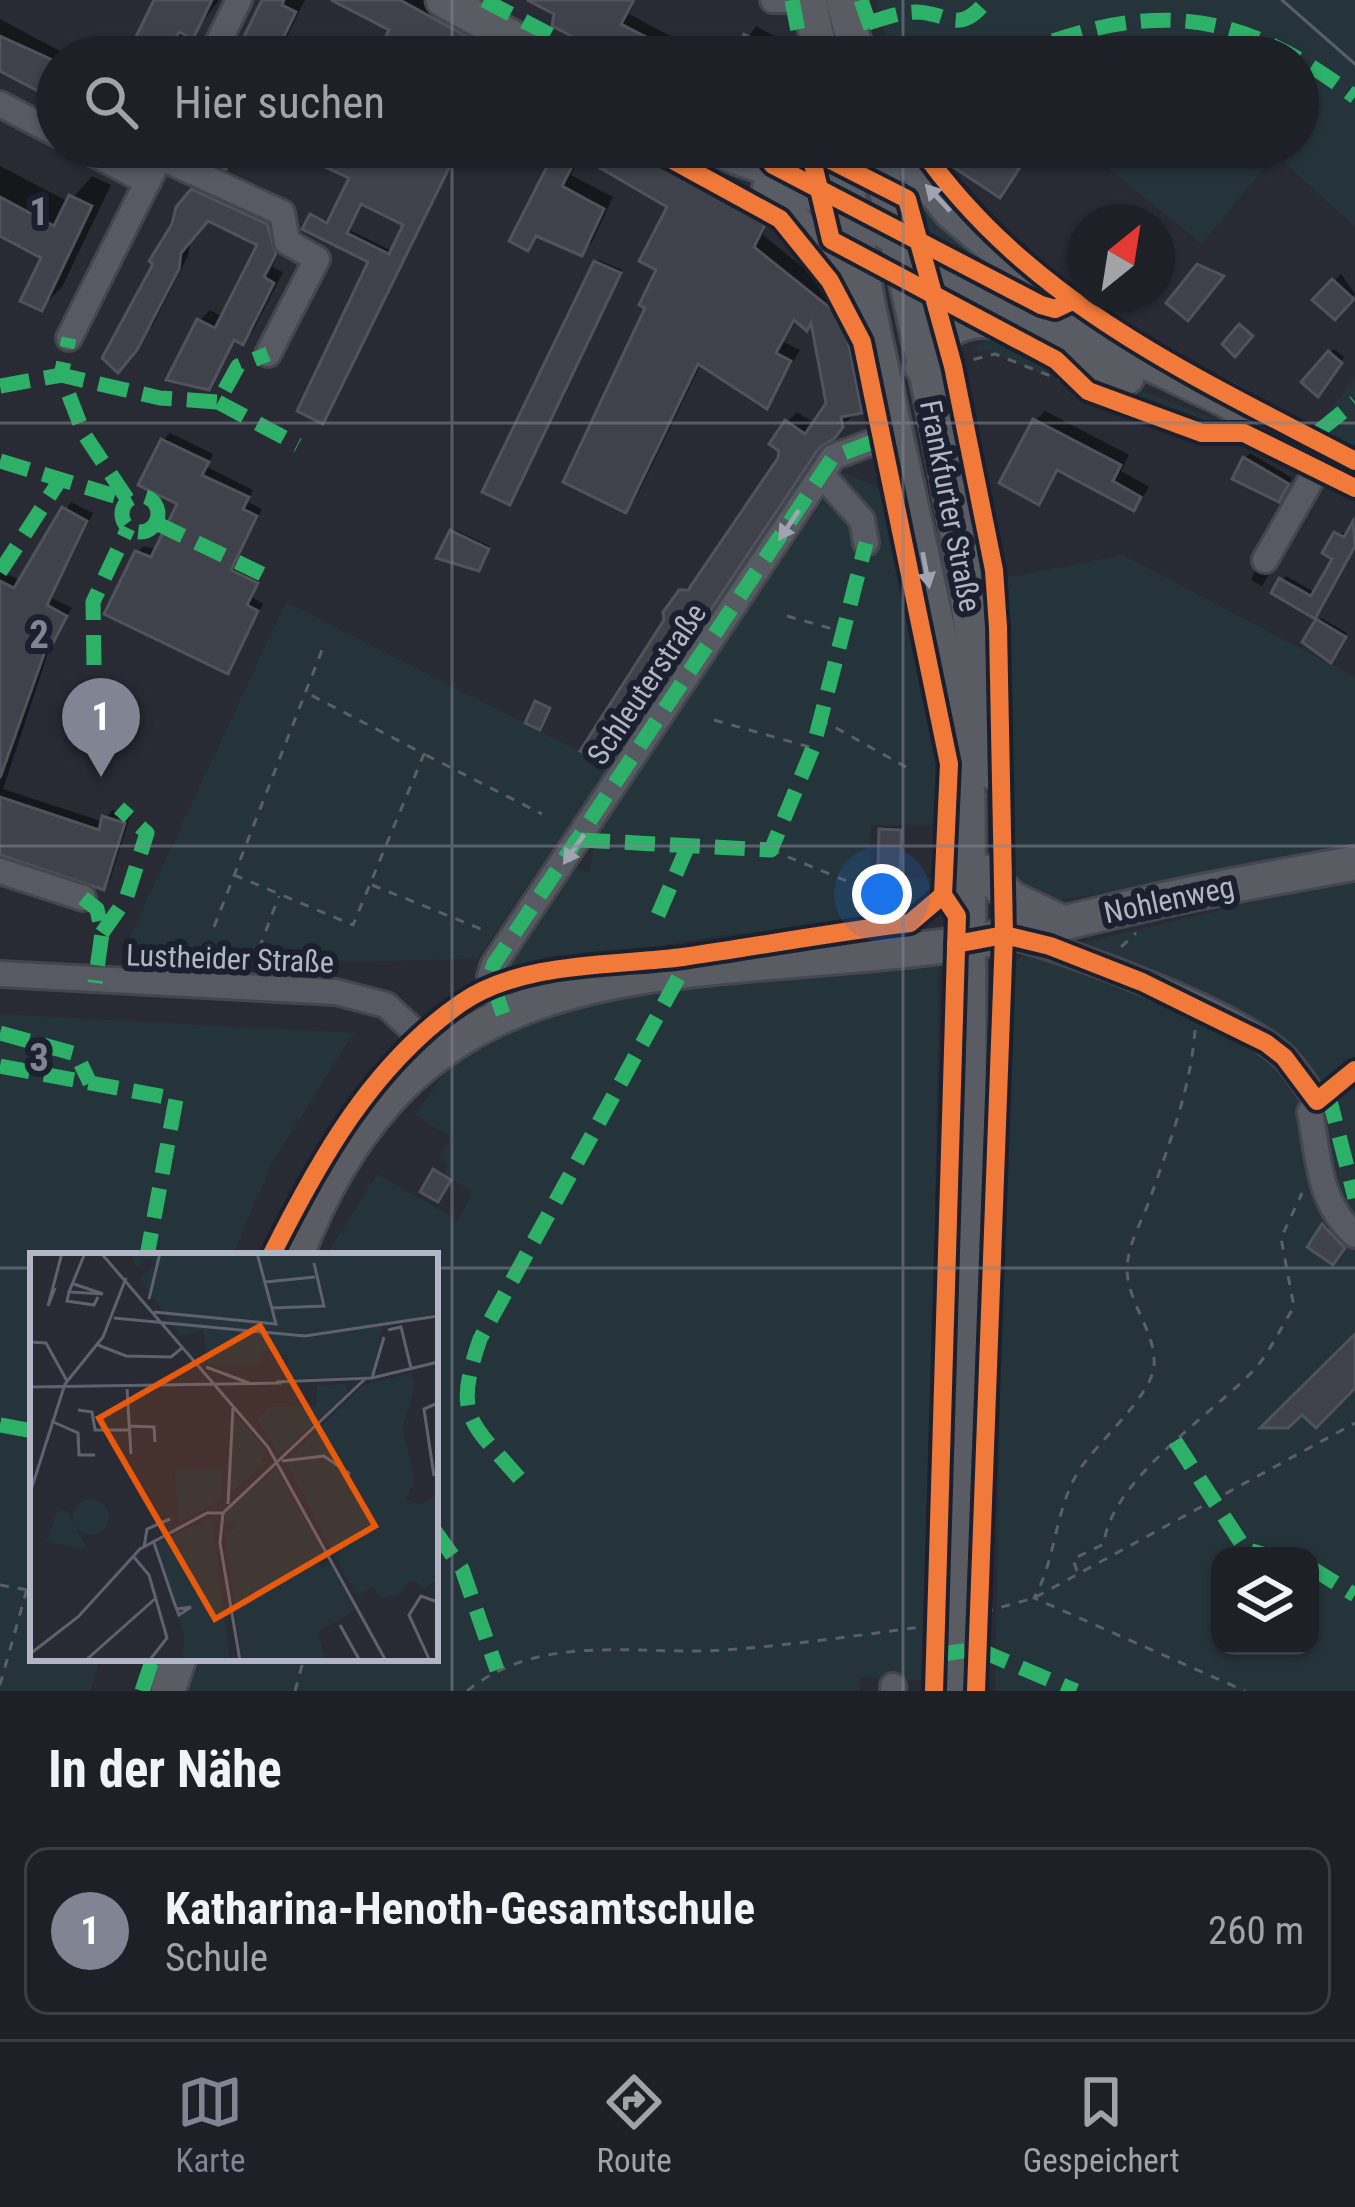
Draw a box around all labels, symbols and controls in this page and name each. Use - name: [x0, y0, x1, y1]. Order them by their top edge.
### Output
- search box: [36, 36, 1319, 168]
- icon: search: [78, 69, 144, 135]
- text: Hier suchen: [174, 76, 385, 129]
- one-way arrow: [925, 184, 952, 213]
- text: 1: [29, 189, 49, 235]
- north arrow: [1067, 204, 1175, 312]
- street label: Frankfurter Straße: [913, 397, 988, 615]
- one-way arrow: [779, 508, 801, 541]
- one-way arrow: [917, 552, 936, 590]
- street label: Schleuterstraße: [580, 597, 713, 771]
- text: 2: [29, 612, 49, 658]
- pin: 1: [62, 678, 140, 777]
- one-way arrow: [563, 833, 586, 866]
- your location: [852, 864, 912, 924]
- street label: Nohlenweg: [1101, 869, 1237, 930]
- street label: Lustheider Straße: [125, 937, 335, 980]
- text: 3: [29, 1035, 49, 1081]
- inset map: [30, 1253, 438, 1661]
- map controls: [1211, 1547, 1319, 1655]
- button: layers: [1211, 1547, 1319, 1655]
- text: In der Nähe: [48, 1740, 282, 1799]
- text: Katharina-Henoth-Gesamtschule: [165, 1882, 755, 1935]
- text: 1: [80, 1908, 100, 1954]
- text: 260 m: [1208, 1908, 1304, 1954]
- text: Schule: [165, 1935, 268, 1981]
- tab: Karte: [176, 2069, 245, 2180]
- tab: Route: [597, 2069, 672, 2180]
- tab: Gespeichert: [1023, 2069, 1179, 2180]

